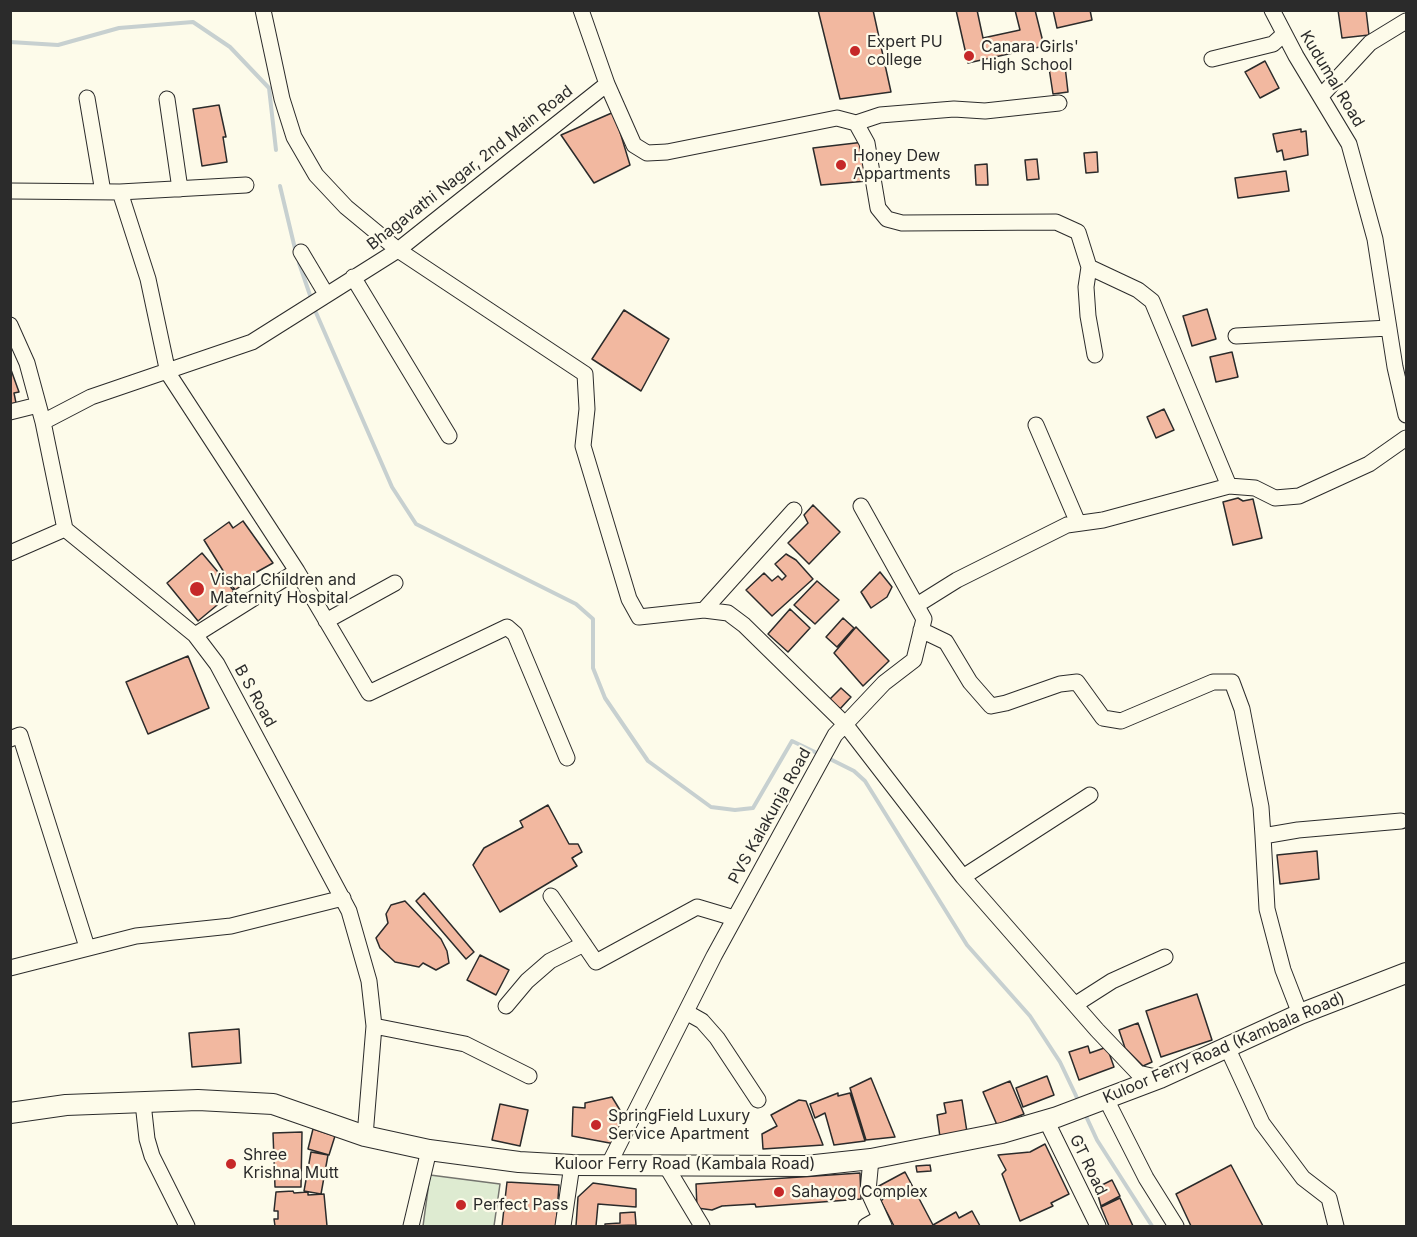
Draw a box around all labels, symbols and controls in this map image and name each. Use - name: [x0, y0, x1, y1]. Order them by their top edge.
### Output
- street label: Kudumal Road: [1296, 27, 1368, 131]
- place label: Expert PU college: [867, 32, 943, 70]
- place label: Canara Girls' High School: [981, 37, 1079, 75]
- marker: Expert PU college: [848, 44, 862, 58]
- marker: Canara Girls' High School: [962, 49, 976, 63]
- street label: Bhagavathi Nagar, 2nd Main Road: [363, 82, 577, 254]
- place label: Honey Dew Appartments: [853, 146, 951, 184]
- marker: Honey Dew Appartments: [834, 158, 848, 172]
- place label: Vishal Children and Maternity Hospital: [210, 570, 356, 608]
- marker: Vishal Children and Maternity Hospital: [188, 580, 206, 598]
- street label: B S Road: [230, 661, 280, 731]
- street label: PVS Kalakunja Road: [725, 745, 815, 887]
- street label: Kuloor Ferry Road (Kambala Road): [1100, 988, 1348, 1108]
- place label: SpringField Luxury Service Apartment: [608, 1106, 750, 1144]
- marker: SpringField Luxury Service Apartment: [589, 1118, 603, 1132]
- street label: GT Road: [1065, 1132, 1111, 1198]
- place label: Shree Krishna Mutt: [243, 1145, 339, 1183]
- street label: Kuloor Ferry Road (Kambala Road): [555, 1154, 815, 1174]
- marker: Shree Krishna Mutt: [224, 1157, 238, 1171]
- place label: Sahayog Complex: [791, 1182, 928, 1202]
- marker: Sahayog Complex: [772, 1185, 786, 1199]
- place label: Perfect Pass: [473, 1195, 568, 1215]
- marker: Perfect Pass: [454, 1198, 468, 1212]

